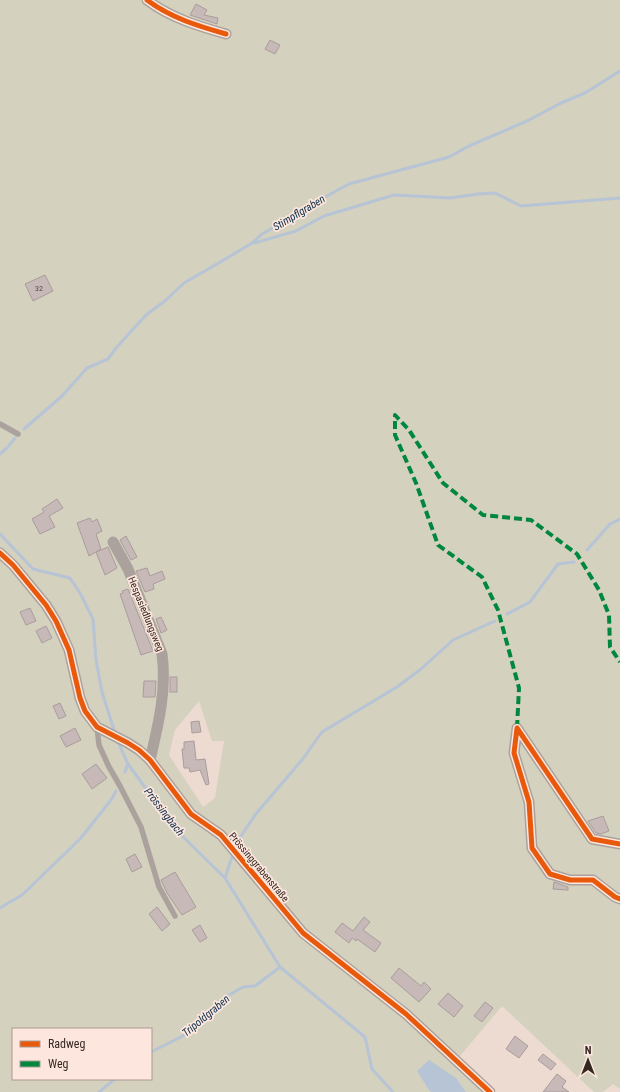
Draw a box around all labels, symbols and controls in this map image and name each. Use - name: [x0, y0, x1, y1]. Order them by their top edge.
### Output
- water label: Stimpflgraben: [271, 192, 327, 234]
- house number: 32: [35, 284, 43, 293]
- street label: Hespasiedlungsweg: [126, 575, 166, 653]
- water label: Prössingbach: [141, 785, 187, 839]
- street label: Prössinggrabenstraße: [227, 830, 291, 904]
- water label: Tripoldgraben: [180, 992, 232, 1040]
- legend: [12, 1028, 152, 1080]
- text: Radweg: [48, 1037, 85, 1051]
- north arrow: [568, 1040, 608, 1080]
- text: N: [585, 1044, 592, 1057]
- text: Weg: [48, 1057, 69, 1071]

